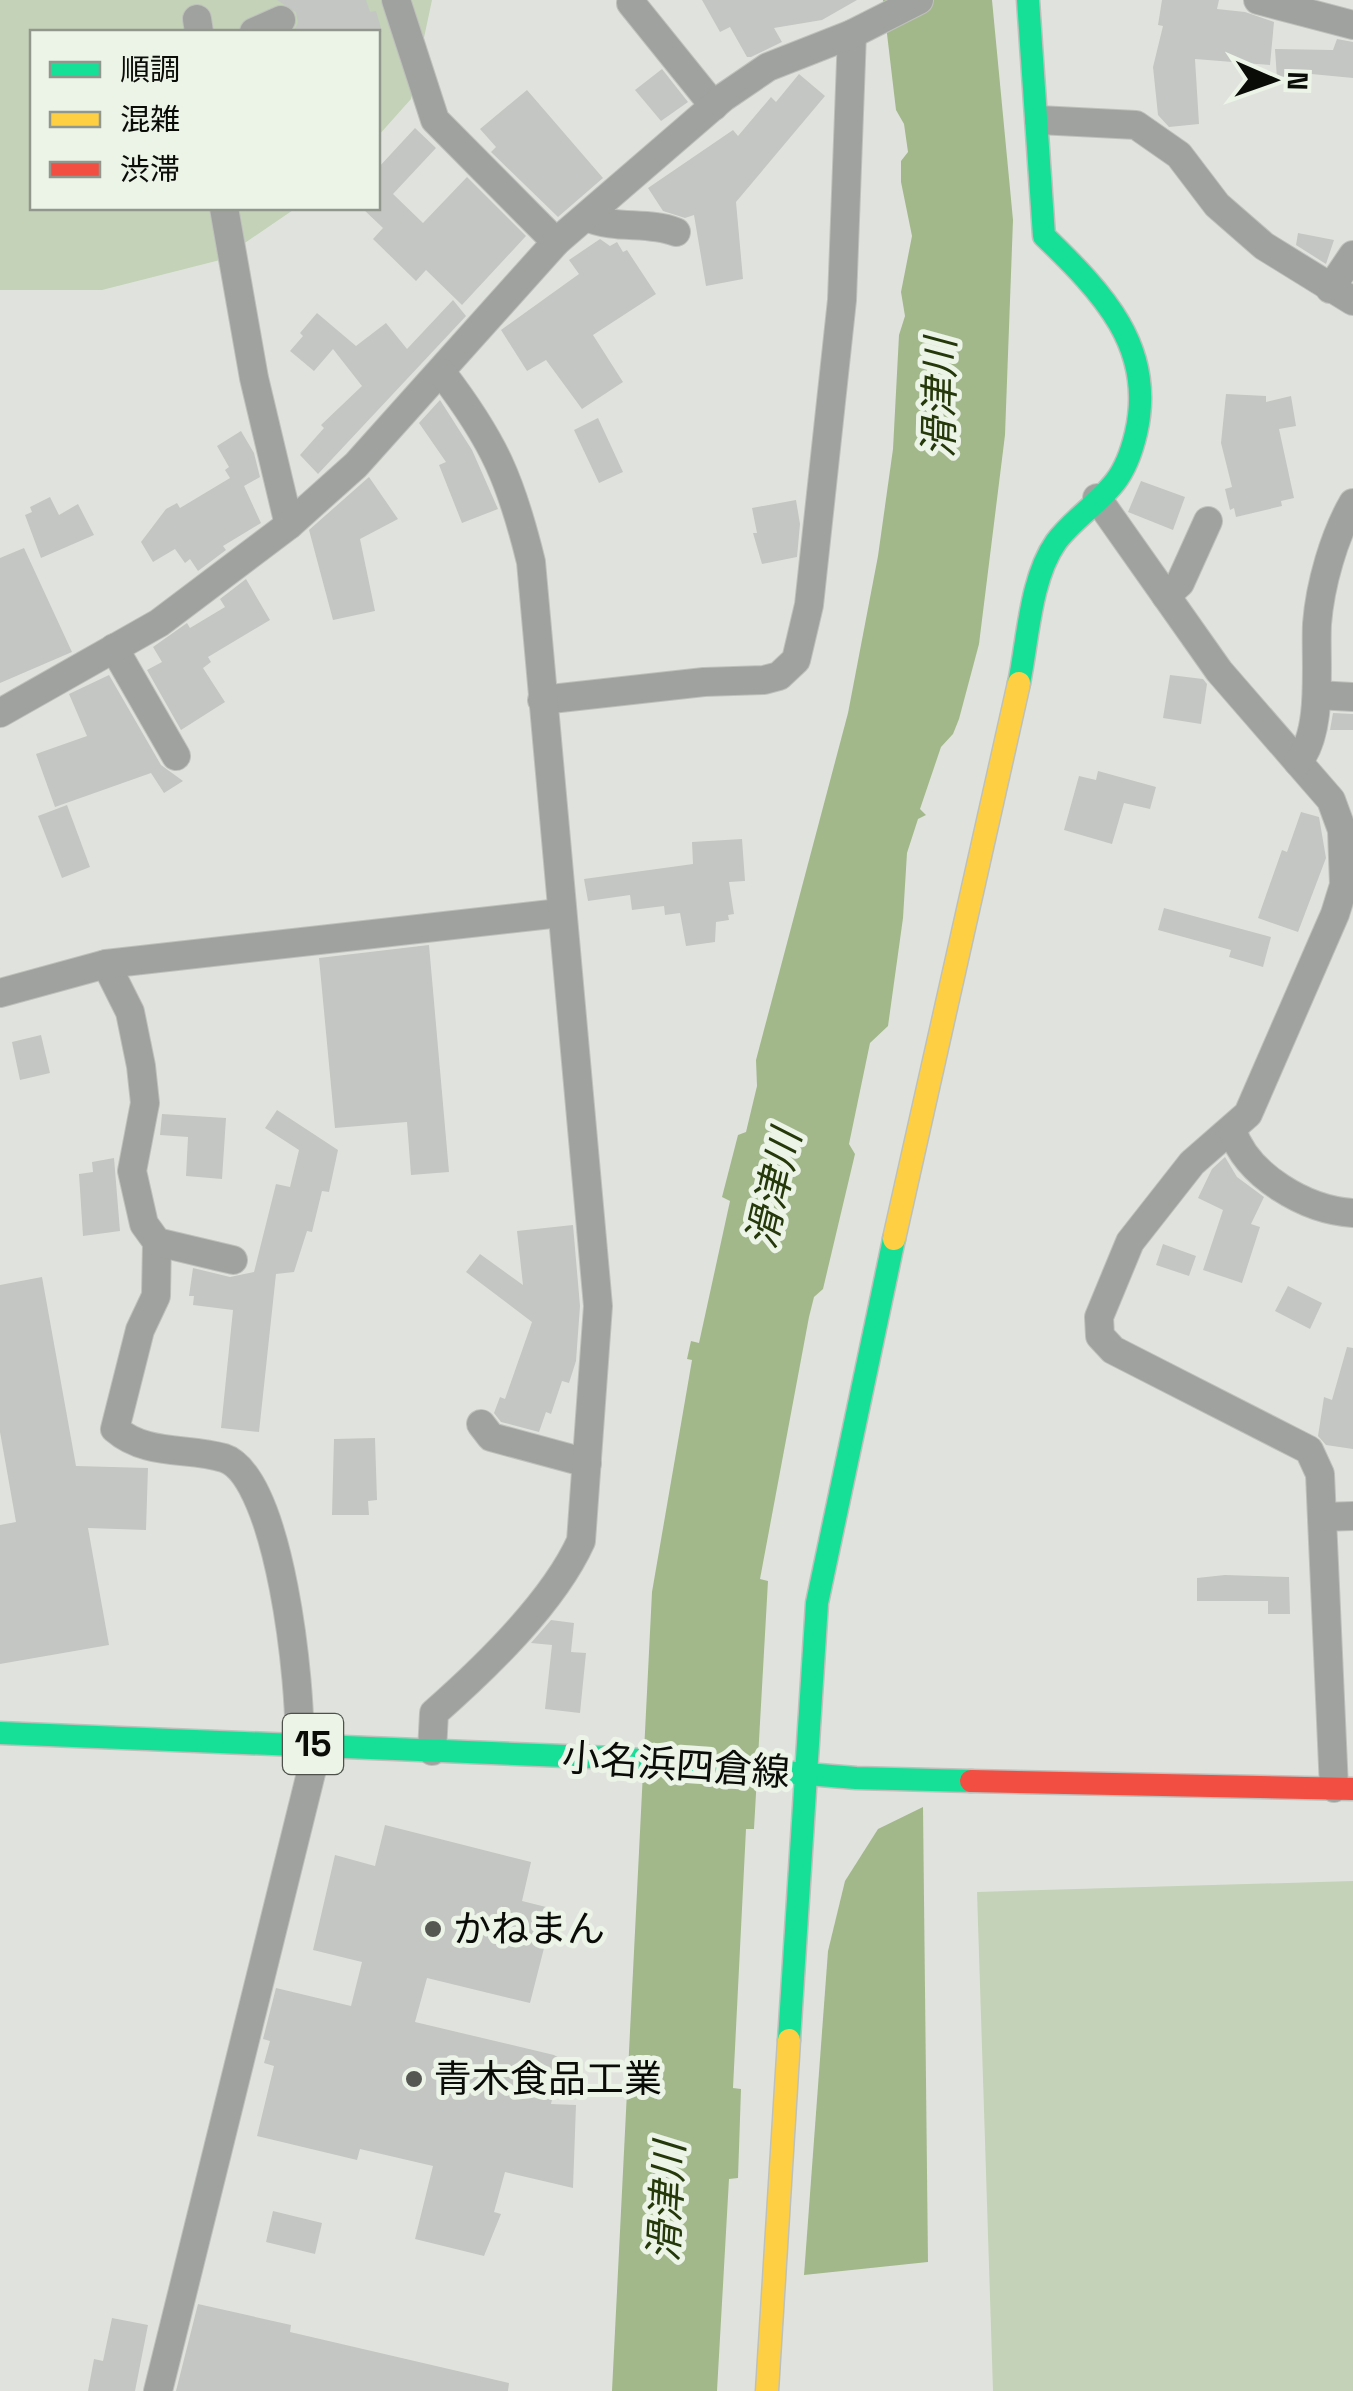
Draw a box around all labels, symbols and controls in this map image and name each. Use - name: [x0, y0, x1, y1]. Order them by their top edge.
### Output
- legend: [30, 30, 380, 210]
- north arrow: [1223, 30, 1323, 130]
- text: 順調: [120, 50, 180, 89]
- text: N: [1280, 71, 1316, 91]
- text: 混雑: [120, 100, 180, 139]
- text: 渋滞: [120, 150, 180, 189]
- water label: 滑津川: [913, 334, 967, 458]
- water label: 滑津川: [736, 1121, 813, 1253]
- road number: 15: [283, 1714, 343, 1774]
- street label: 小名浜四倉線: [561, 1733, 791, 1797]
- place label: かねまん: [453, 1905, 605, 1953]
- marker: かねまん: [422, 1918, 444, 1940]
- place label: 青木食品工業: [434, 2055, 662, 2103]
- marker: 青木食品工業: [403, 2068, 425, 2090]
- water label: 滑津川: [638, 2137, 696, 2263]

